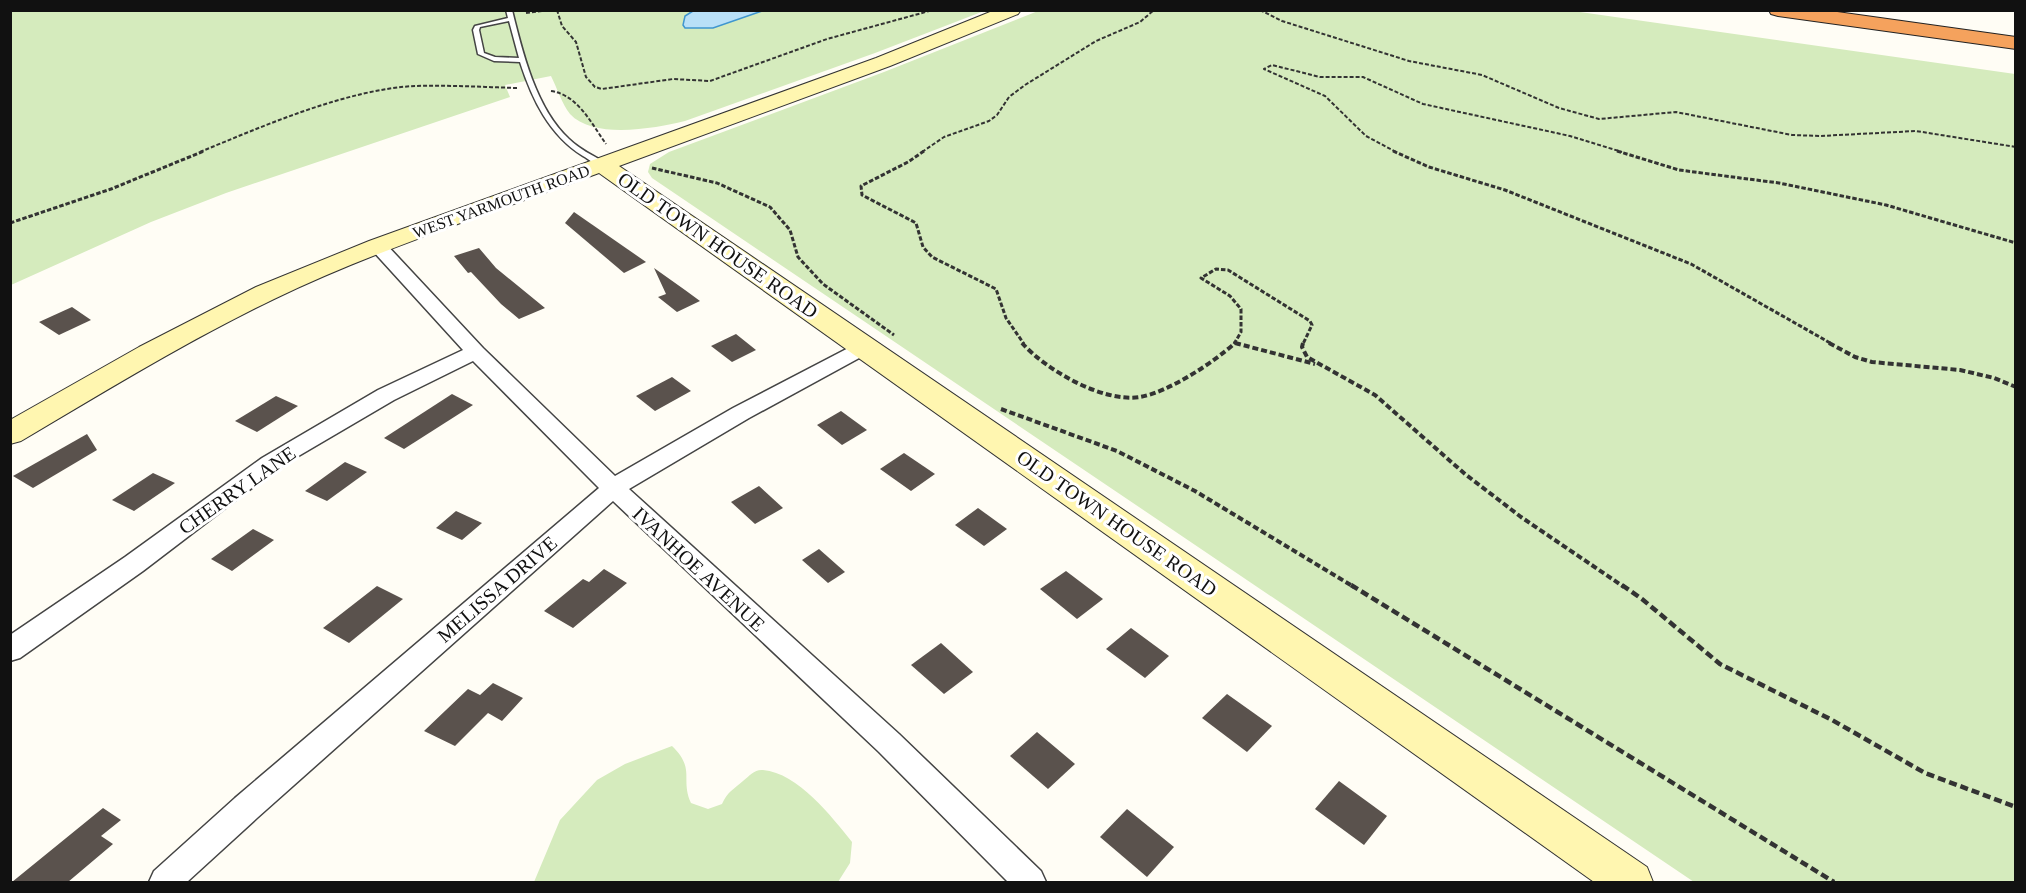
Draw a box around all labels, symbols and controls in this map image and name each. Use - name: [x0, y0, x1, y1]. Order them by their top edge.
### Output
- street label: WEST YARMOUTH ROAD: [411, 162, 592, 241]
- street label: OLD TOWN HOUSE ROAD: [614, 168, 822, 322]
- street label: CHERRY LANE: [174, 442, 300, 538]
- street label: OLD TOWN HOUSE ROAD: [1013, 446, 1221, 600]
- street label: IVANHOE AVENUE: [629, 502, 769, 636]
- street label: MELISSA DRIVE: [433, 531, 561, 647]

